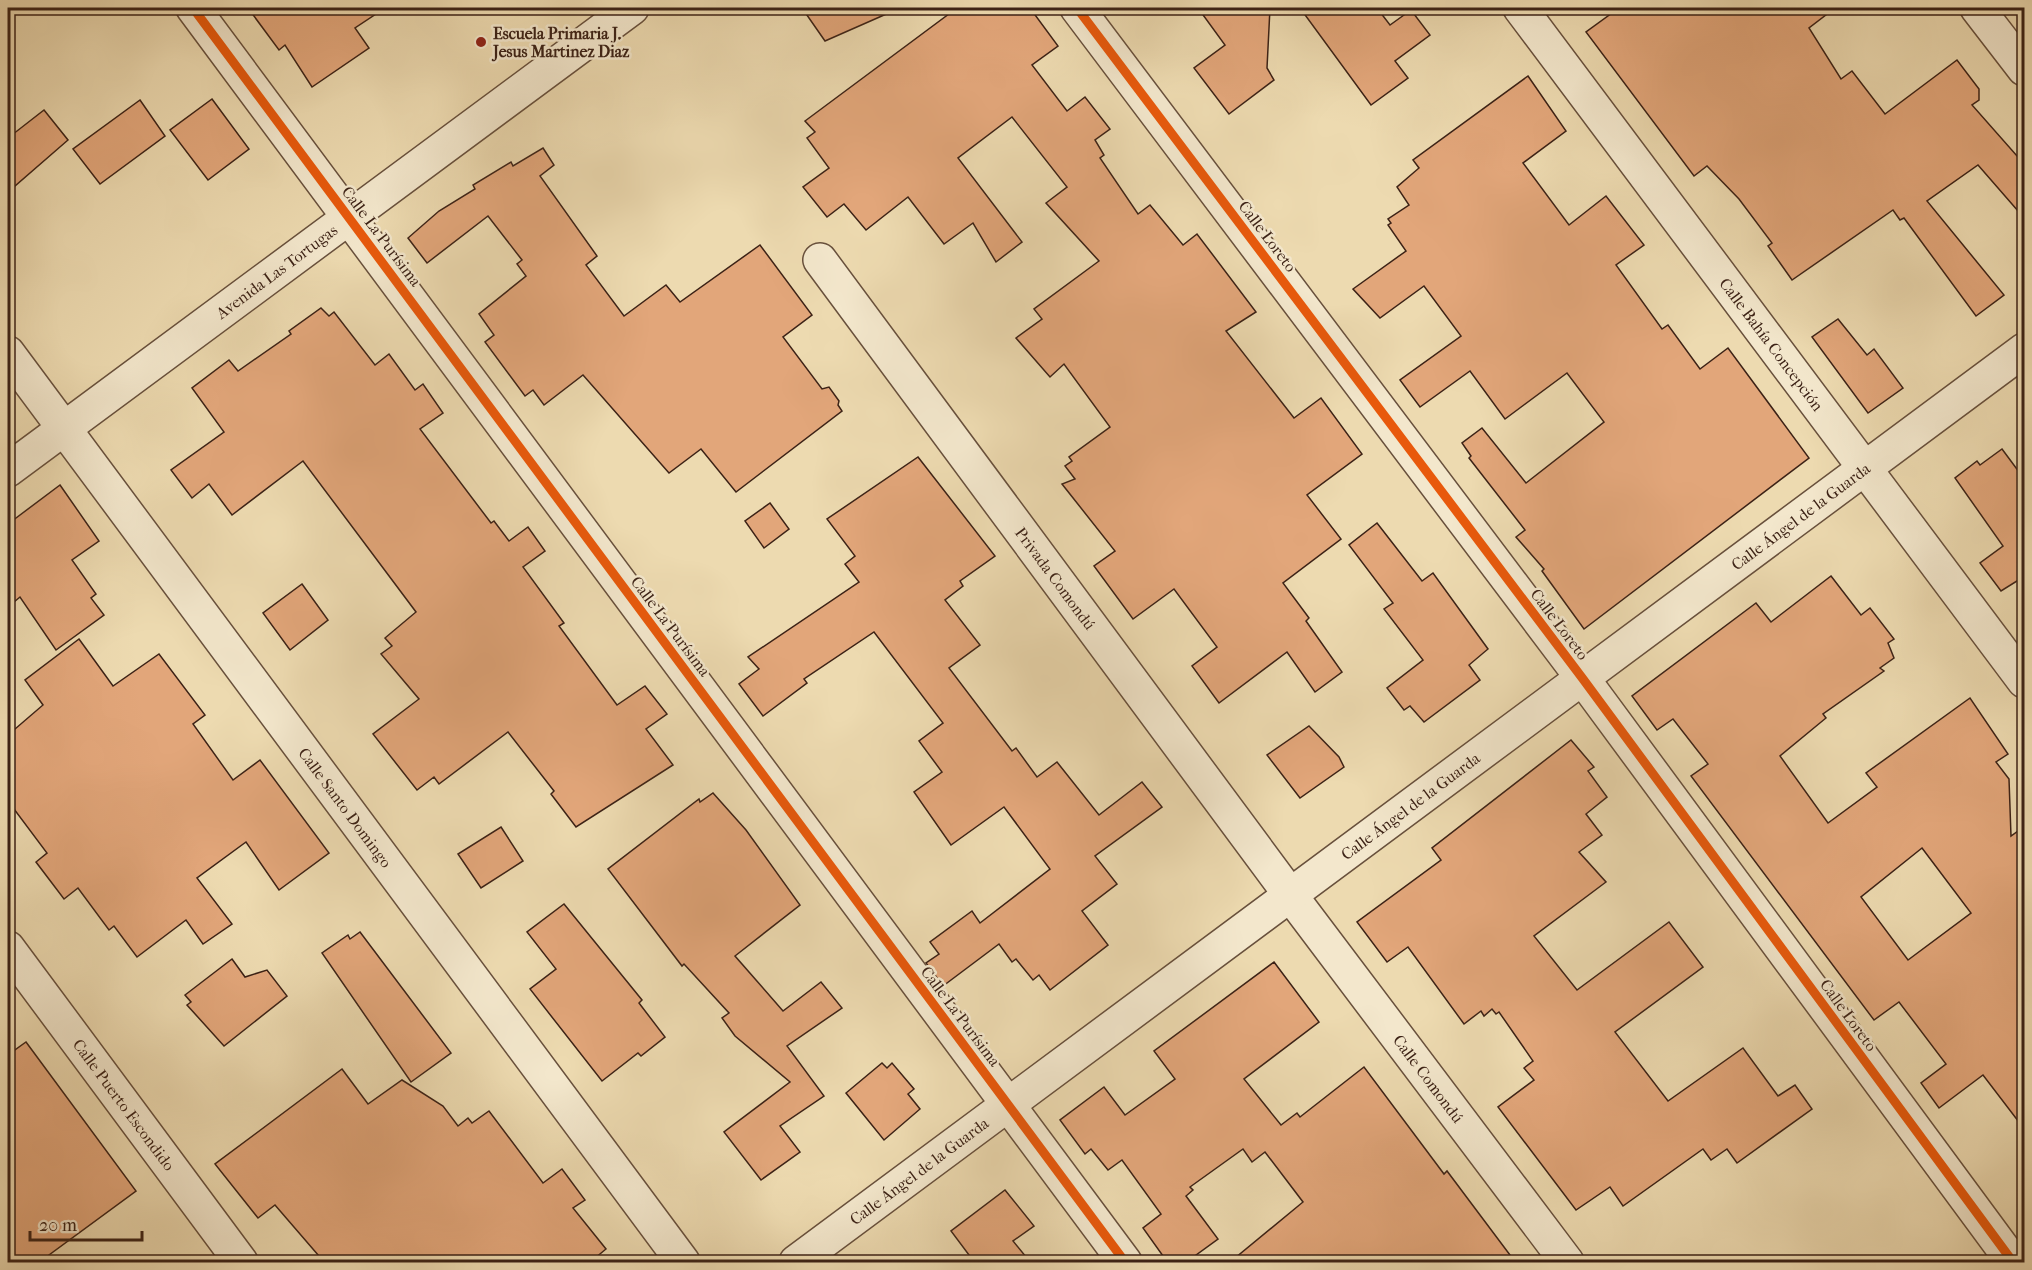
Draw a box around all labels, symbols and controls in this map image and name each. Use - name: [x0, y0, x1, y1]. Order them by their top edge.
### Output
- place label: Escuela Primaria J. Jesus Martinez Diaz: [491, 24, 630, 62]
- marker: Escuela Primaria J. Jesus Martinez Diaz: [474, 35, 488, 49]
- street label: Calle La Purísima: [338, 183, 426, 291]
- street label: Calle Loreto: [1235, 197, 1301, 276]
- street label: Avenida Las Tortugas: [211, 220, 341, 323]
- street label: Calle Bahía Concepción: [1715, 274, 1828, 415]
- street label: Calle Ángel de la Guarda: [1727, 458, 1874, 574]
- street label: Privada Comondú: [1011, 524, 1099, 634]
- street label: Calle La Purísima: [627, 573, 715, 681]
- street label: Calle Loreto: [1527, 585, 1593, 664]
- street label: Calle Santo Domingo: [294, 744, 396, 871]
- street label: Calle Ángel de la Guarda: [1337, 748, 1484, 864]
- street label: Calle La Purísima: [917, 963, 1005, 1071]
- street label: Calle Loreto: [1816, 976, 1881, 1055]
- street label: Calle Comondú: [1389, 1031, 1468, 1127]
- street label: Calle Puerto Escondido: [69, 1035, 179, 1174]
- street label: Calle Ángel de la Guarda: [846, 1113, 993, 1229]
- scale bar: [30, 1204, 142, 1242]
- text: 20 m: [39, 1215, 77, 1236]

